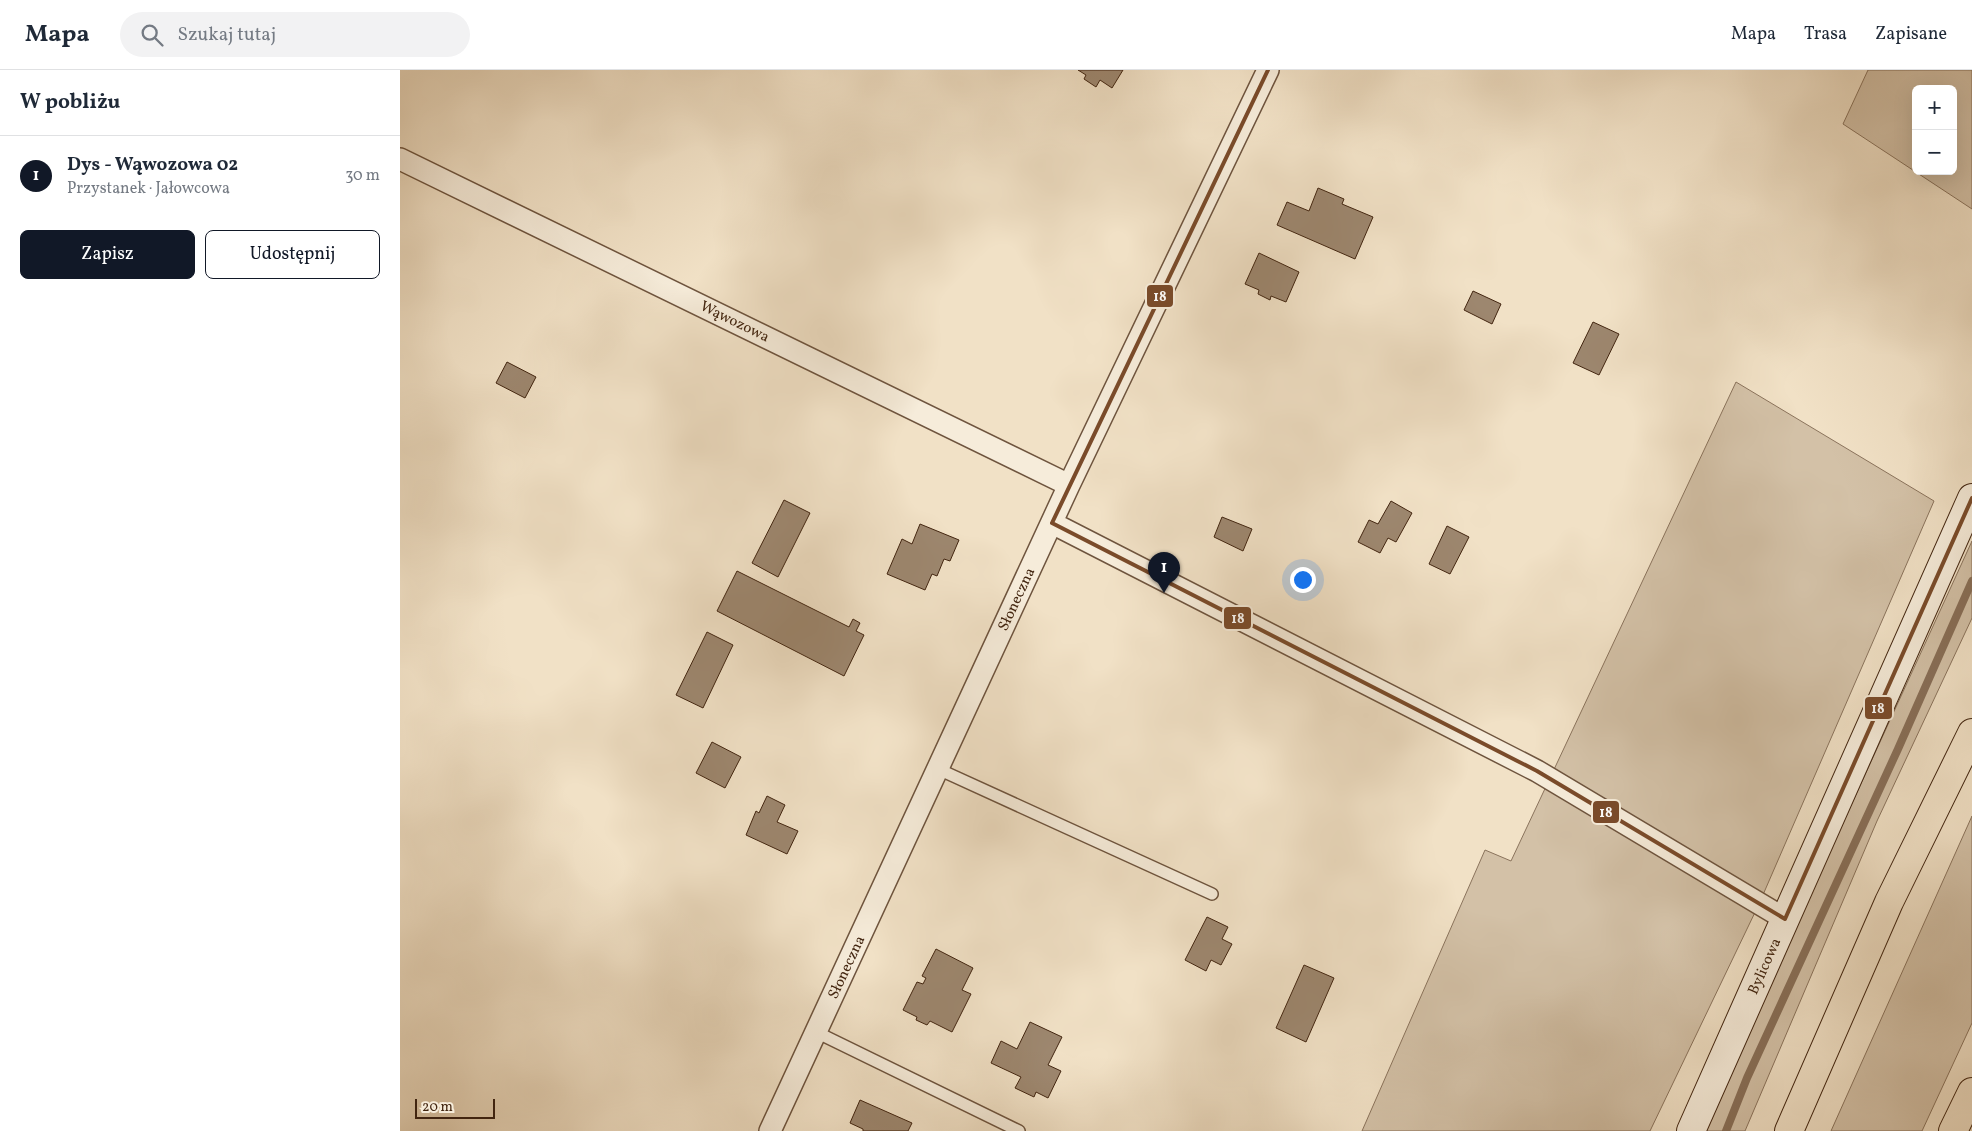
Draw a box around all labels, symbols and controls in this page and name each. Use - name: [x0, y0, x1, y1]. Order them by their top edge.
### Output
- search box: [120, 12, 470, 57]
- text: Mapa: [25, 18, 90, 52]
- icon: search: [138, 21, 166, 49]
- text: Szukaj tutaj: [178, 22, 276, 48]
- text: Mapa: [1731, 22, 1776, 47]
- text: Trasa: [1804, 22, 1847, 47]
- text: Zapisane: [1875, 22, 1947, 47]
- map controls: [1912, 85, 1957, 175]
- button: +: [1912, 85, 1957, 130]
- text: W pobliżu: [20, 88, 120, 117]
- button: −: [1912, 130, 1957, 175]
- text: Dys - Wąwozowa 02: [67, 152, 238, 178]
- text: 1: [33, 165, 39, 187]
- text: 30 m: [345, 165, 380, 187]
- text: Przystanek · Jałowcowa: [67, 178, 230, 200]
- button: Zapisz: [20, 230, 195, 279]
- button: Udostępnij: [205, 230, 380, 279]
- line badge: 18: [1146, 284, 1174, 308]
- text: 18: [1153, 288, 1167, 307]
- street label: Wąwozowa: [696, 296, 773, 348]
- pin: 1: [1148, 552, 1180, 593]
- street label: Słoneczna: [994, 565, 1041, 635]
- your location: [1290, 567, 1316, 593]
- line badge: 18: [1223, 606, 1252, 630]
- text: 18: [1231, 610, 1245, 629]
- line badge: 18: [1864, 696, 1893, 720]
- text: 18: [1871, 700, 1885, 719]
- line badge: 18: [1592, 800, 1620, 824]
- text: 18: [1599, 804, 1613, 823]
- street label: Słoneczna: [824, 933, 871, 1003]
- street label: Bylicowa: [1744, 935, 1787, 998]
- scale bar: [415, 1096, 495, 1119]
- text: 20 m: [422, 1098, 453, 1117]

